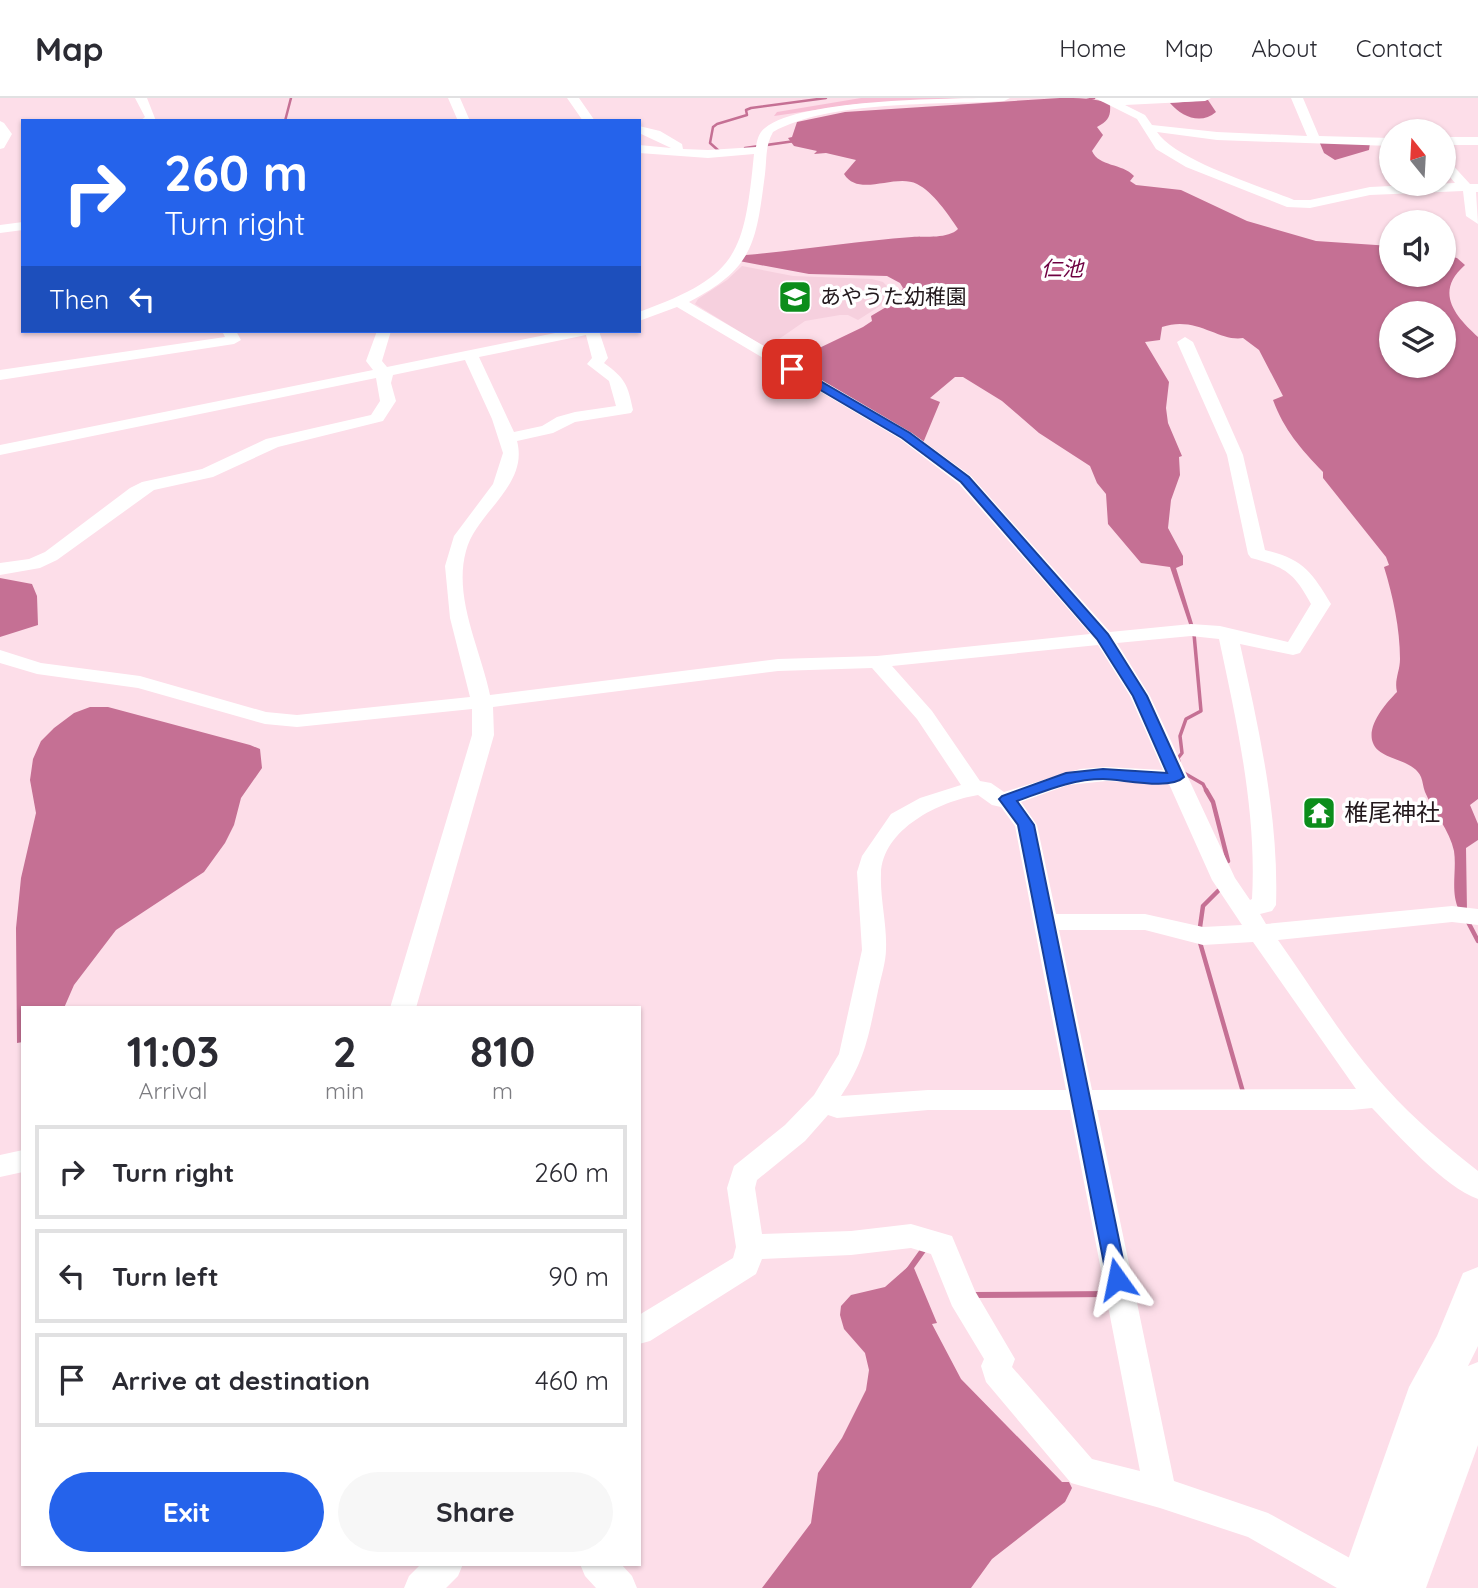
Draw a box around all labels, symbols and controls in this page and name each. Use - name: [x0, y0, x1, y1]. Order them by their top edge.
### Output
- text: Map: [35, 28, 103, 69]
- text: Home: [1059, 33, 1126, 63]
- text: Map: [1164, 33, 1213, 63]
- text: About: [1251, 33, 1318, 63]
- text: Contact: [1356, 33, 1443, 63]
- north arrow: [1379, 119, 1456, 196]
- map controls: [1379, 119, 1456, 378]
- text: 260 m: [164, 142, 308, 203]
- icon: right: [49, 147, 140, 238]
- text: Turn right: [164, 203, 305, 243]
- button: sound: [1379, 210, 1456, 287]
- water label: 仁池: [1041, 255, 1085, 281]
- school or university icon: あやうた幼稚園: [776, 278, 814, 316]
- icon: left: [123, 280, 161, 318]
- text: Then: [49, 283, 109, 316]
- place label: あやうた幼稚園: [820, 283, 967, 309]
- button: layers: [1379, 301, 1456, 378]
- pin: [762, 339, 822, 399]
- icon: arrive: [773, 350, 811, 388]
- temple icon: 椎尾神社: [1300, 794, 1338, 832]
- place label: 椎尾神社: [1344, 797, 1440, 827]
- text: 11:03: [127, 1025, 219, 1078]
- text: 2: [333, 1025, 357, 1078]
- text: 810: [470, 1025, 535, 1078]
- text: Arrival: [139, 1076, 207, 1105]
- text: min: [325, 1076, 364, 1105]
- text: m: [492, 1076, 513, 1105]
- icon: right: [53, 1153, 91, 1191]
- text: Turn right: [112, 1156, 234, 1189]
- text: 260 m: [534, 1156, 609, 1189]
- position arrow: [1080, 1242, 1154, 1316]
- icon: left: [53, 1257, 91, 1295]
- text: Turn left: [112, 1260, 219, 1293]
- text: 90 m: [548, 1260, 609, 1293]
- icon: arrive: [53, 1361, 91, 1399]
- text: Arrive at destination: [112, 1364, 370, 1397]
- text: 460 m: [535, 1364, 609, 1397]
- button: Exit: [49, 1472, 324, 1552]
- button: Share: [338, 1472, 613, 1552]

